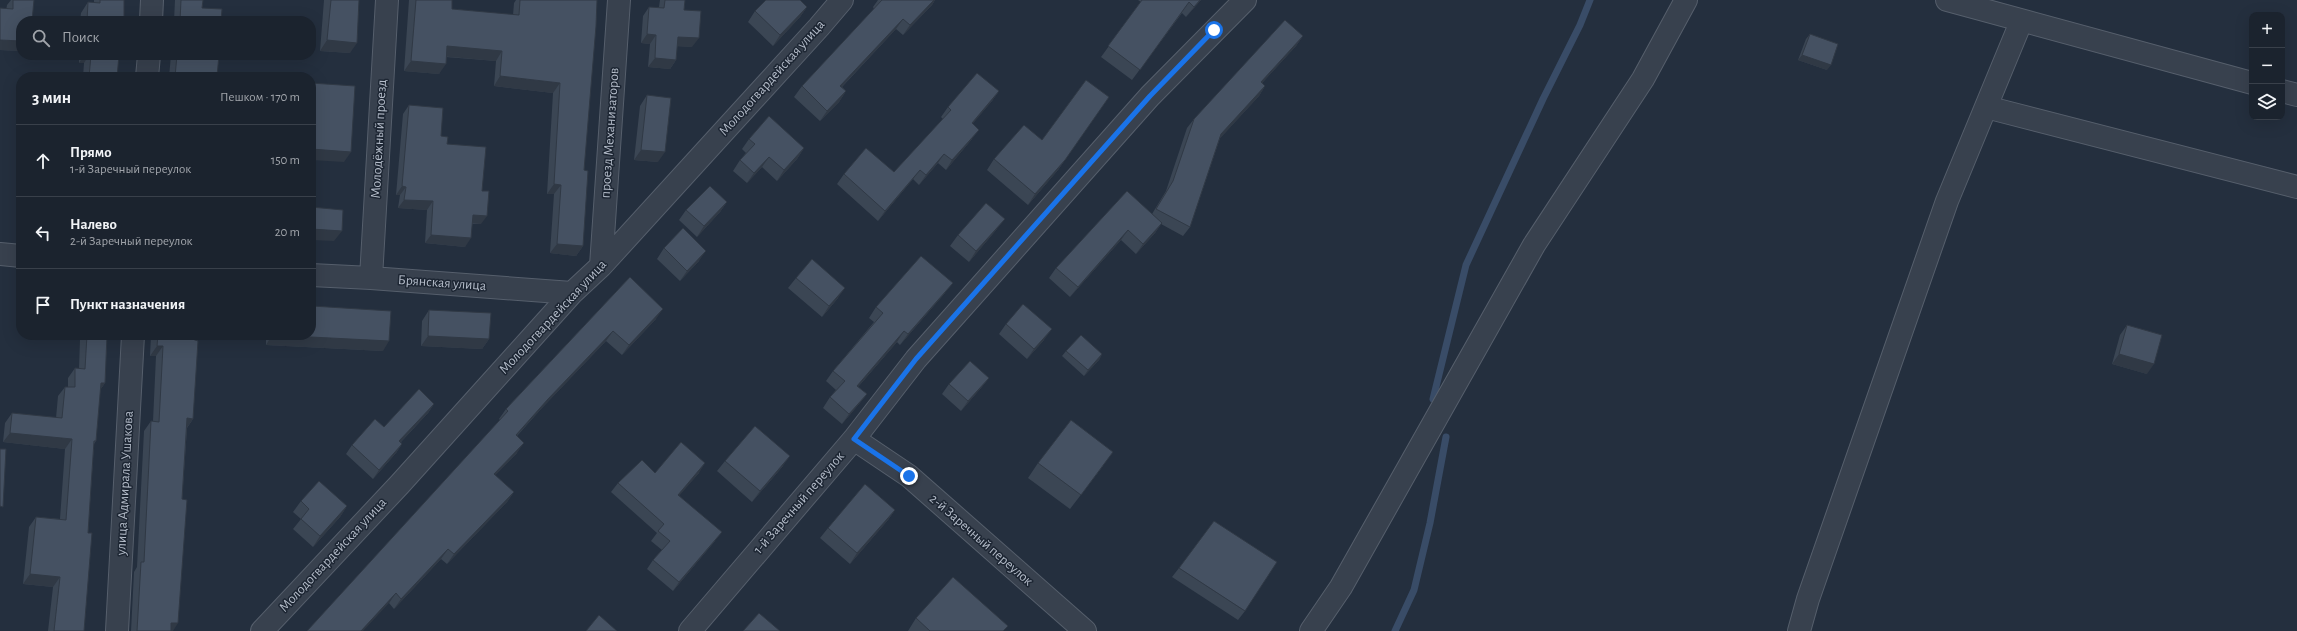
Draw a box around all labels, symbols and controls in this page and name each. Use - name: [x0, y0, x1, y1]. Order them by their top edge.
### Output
- map controls: [2249, 12, 2285, 120]
- button: +: [2249, 12, 2285, 48]
- search box: [16, 16, 316, 60]
- street label: Молодогвардейская улица: [716, 17, 828, 139]
- route start: [1205, 21, 1223, 39]
- icon: search: [30, 27, 52, 49]
- text: Поиск: [62, 30, 100, 45]
- button: −: [2249, 48, 2285, 84]
- street label: проезд Механизаторов: [598, 67, 622, 199]
- street label: Молодёжный проезд: [369, 79, 389, 199]
- button: layers: [2249, 84, 2285, 120]
- text: 3 мин: [32, 89, 71, 106]
- text: Пешком · 170 m: [220, 91, 300, 104]
- text: Прямо: [70, 145, 112, 160]
- icon: ahead: [32, 150, 54, 172]
- text: 150 m: [271, 154, 300, 167]
- text: 1-й Заречный переулок: [70, 163, 191, 176]
- text: Налево: [70, 217, 117, 232]
- icon: left: [32, 222, 54, 244]
- text: 20 m: [275, 226, 300, 239]
- text: 2-й Заречный переулок: [70, 235, 193, 248]
- street label: Молодогвардейская улица: [497, 257, 610, 377]
- street label: Брянская улица: [397, 273, 487, 293]
- icon: arrive: [32, 294, 54, 316]
- text: Пункт назначения: [70, 297, 185, 312]
- street label: улица Адмирала Ушакова: [114, 410, 136, 557]
- street label: 1-й Заречный переулок: [751, 449, 847, 557]
- route end: [900, 467, 918, 485]
- street label: 2-й Заречный переулок: [927, 491, 1036, 589]
- street label: Молодогвардейская улица: [277, 495, 390, 615]

